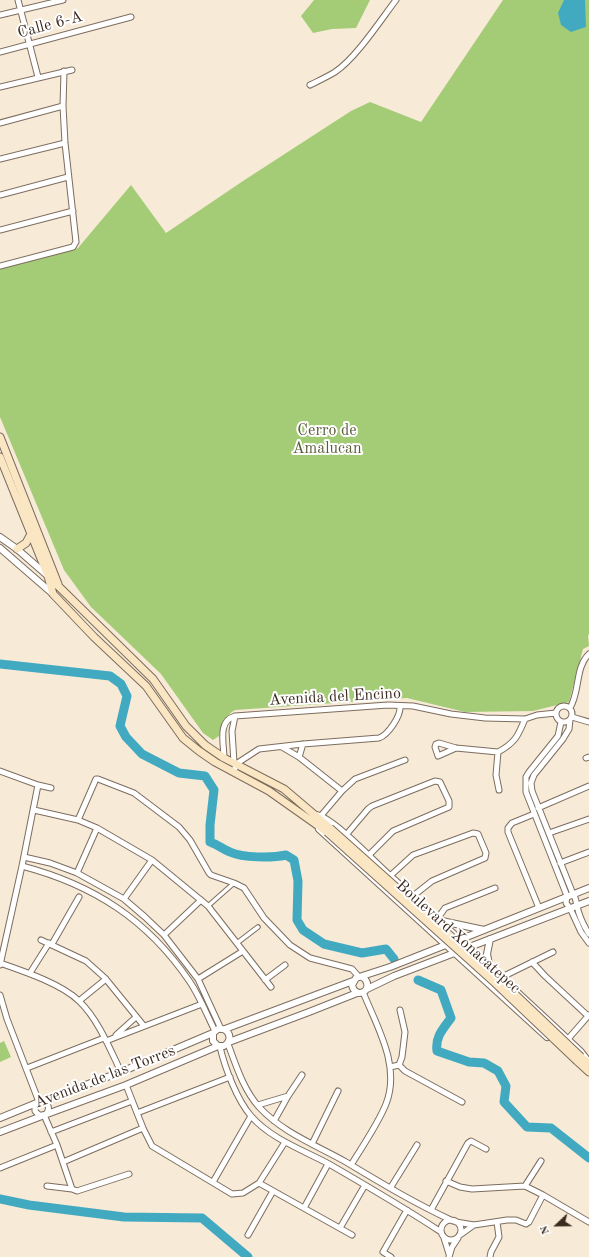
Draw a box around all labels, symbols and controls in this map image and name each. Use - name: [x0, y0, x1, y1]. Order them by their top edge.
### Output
- street label: Calle 6-A: [15, 7, 85, 43]
- park label: Cerro de Amalucan: [292, 421, 362, 459]
- street label: Avenida del Encino: [269, 684, 401, 710]
- street label: Boulevard Xonacatepec: [392, 876, 524, 998]
- street label: Avenida de las Torres: [32, 1041, 178, 1113]
- north arrow: [537, 1205, 577, 1245]
- text: N: [539, 1224, 552, 1236]

